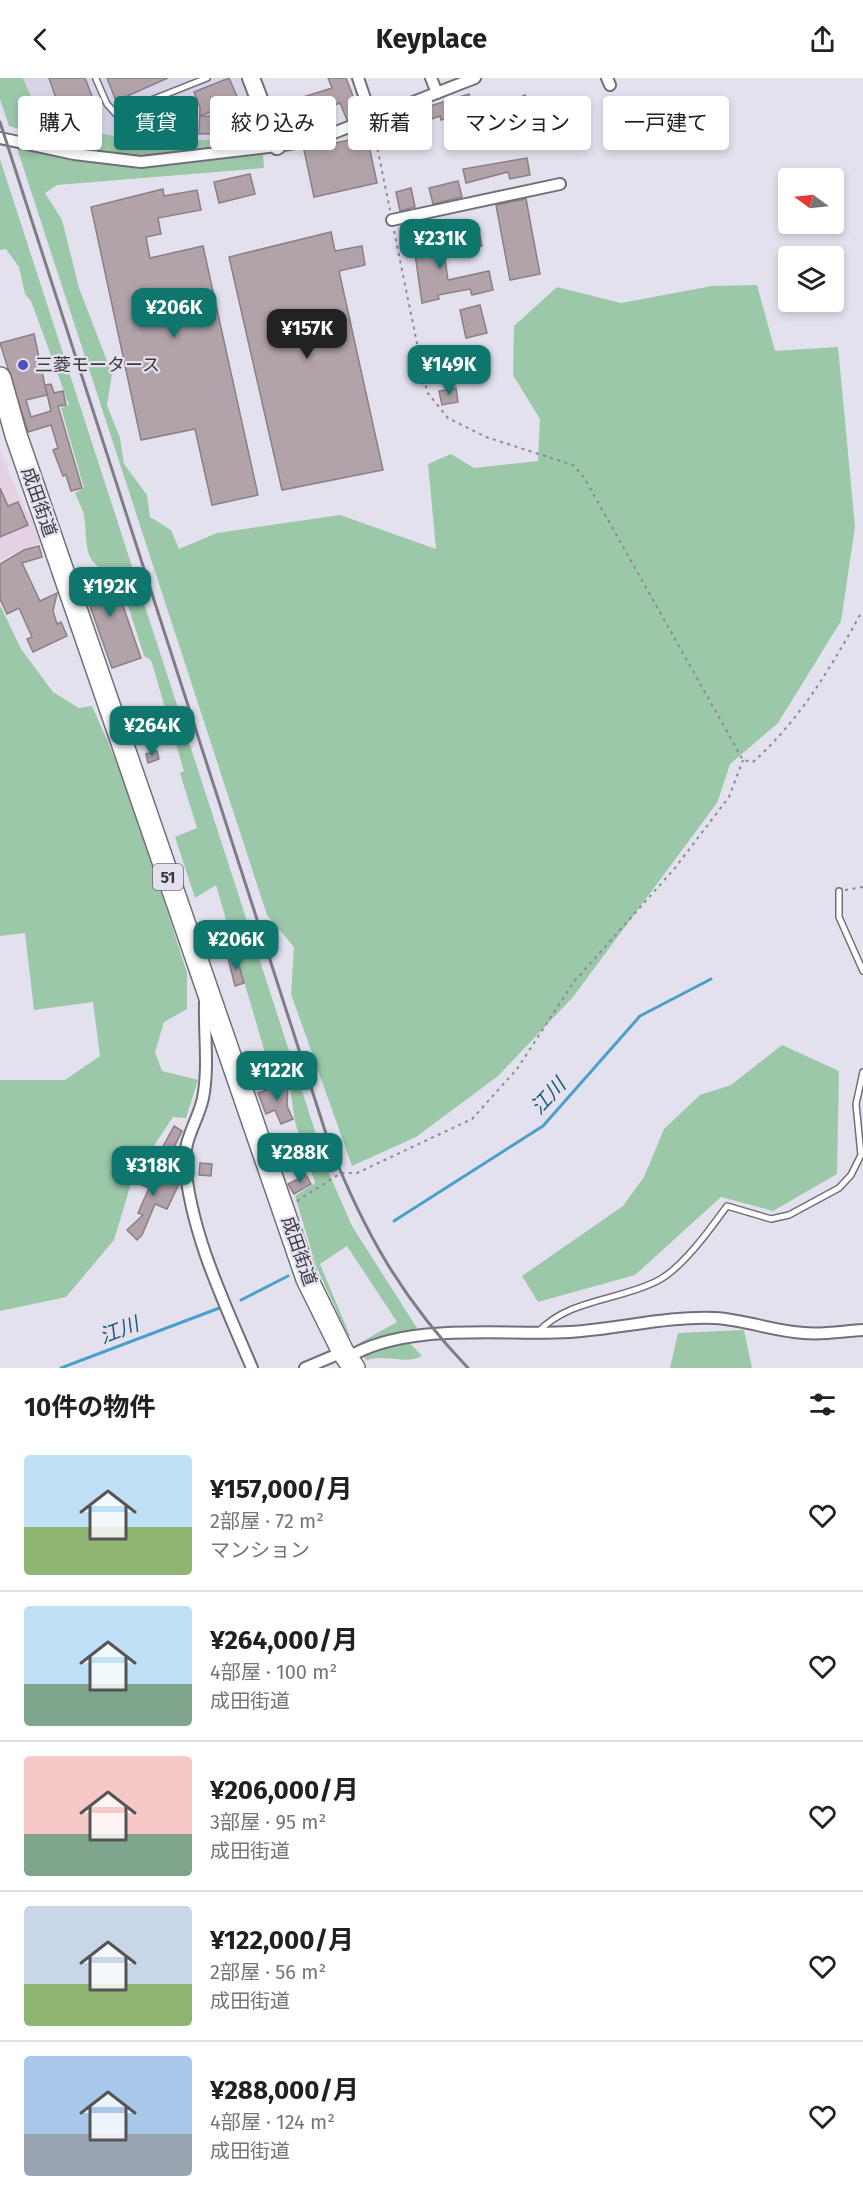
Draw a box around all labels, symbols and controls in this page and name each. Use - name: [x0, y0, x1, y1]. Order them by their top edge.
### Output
- icon: back: [24, 23, 57, 56]
- text: Keyplace: [376, 23, 487, 55]
- icon: share: [806, 23, 839, 56]
- chip: 購入: [18, 96, 102, 150]
- chip: 賃貸: [114, 96, 198, 150]
- chip: 絞り込み: [210, 96, 336, 150]
- chip: 新着: [348, 96, 432, 150]
- chip: マンション: [444, 96, 591, 150]
- chip: 一戸建て: [603, 96, 729, 150]
- north arrow: [778, 168, 844, 234]
- map controls: [778, 168, 844, 312]
- pin: ¥231K: [398, 219, 482, 270]
- text: ¥231K: [413, 226, 467, 250]
- button: layers: [778, 246, 844, 312]
- pin: ¥206K: [132, 288, 216, 339]
- text: ¥206K: [145, 295, 203, 319]
- pin: ¥157K: [265, 309, 349, 360]
- text: ¥157K: [281, 316, 333, 340]
- pin: ¥149K: [407, 345, 491, 396]
- text: ¥149K: [422, 352, 476, 376]
- place label: 三菱モータース: [35, 354, 160, 376]
- marker: 三菱モータース: [16, 358, 30, 372]
- street label: 成田街道: [17, 464, 61, 540]
- pin: ¥192K: [68, 567, 152, 618]
- text: ¥192K: [83, 574, 137, 598]
- pin: ¥264K: [110, 706, 194, 757]
- text: ¥264K: [124, 713, 180, 737]
- road number: 51: [153, 864, 183, 890]
- pin: ¥206K: [194, 920, 278, 971]
- text: ¥206K: [207, 927, 265, 951]
- pin: ¥122K: [235, 1051, 319, 1102]
- text: ¥122K: [250, 1058, 304, 1082]
- water label: 江川: [526, 1072, 572, 1119]
- pin: ¥288K: [258, 1133, 342, 1184]
- text: ¥288K: [271, 1140, 329, 1164]
- pin: ¥318K: [111, 1146, 195, 1197]
- text: ¥318K: [126, 1153, 180, 1177]
- street label: 成田街道: [277, 1213, 321, 1289]
- water label: 江川: [96, 1311, 144, 1348]
- icon: filters: [806, 1388, 839, 1421]
- text: 10件の物件: [24, 1392, 155, 1423]
- text: ¥157,000/月: [210, 1474, 352, 1505]
- icon: home: [72, 1479, 144, 1551]
- icon: heart: [806, 1499, 839, 1532]
- text: 2部屋 · 72 m²: [210, 1509, 324, 1533]
- text: マンション: [210, 1538, 310, 1562]
- text: ¥264,000/月: [210, 1625, 358, 1656]
- icon: home: [72, 1630, 144, 1702]
- icon: heart: [806, 1650, 839, 1683]
- text: 4部屋 · 100 m²: [210, 1660, 337, 1684]
- text: 成田街道: [210, 1689, 290, 1713]
- text: ¥206,000/月: [210, 1775, 359, 1806]
- icon: home: [72, 1780, 144, 1852]
- icon: heart: [806, 1800, 839, 1833]
- text: 3部屋 · 95 m²: [210, 1810, 326, 1834]
- text: 成田街道: [210, 1839, 290, 1863]
- text: ¥122,000/月: [210, 1925, 354, 1956]
- icon: home: [72, 1930, 144, 2002]
- icon: heart: [806, 1950, 839, 1983]
- text: 2部屋 · 56 m²: [210, 1960, 326, 1984]
- text: 成田街道: [210, 1989, 290, 2013]
- text: ¥288,000/月: [210, 2075, 359, 2106]
- icon: home: [72, 2080, 144, 2152]
- icon: heart: [806, 2100, 839, 2133]
- text: 4部屋 · 124 m²: [210, 2110, 335, 2134]
- text: 成田街道: [210, 2139, 290, 2163]

